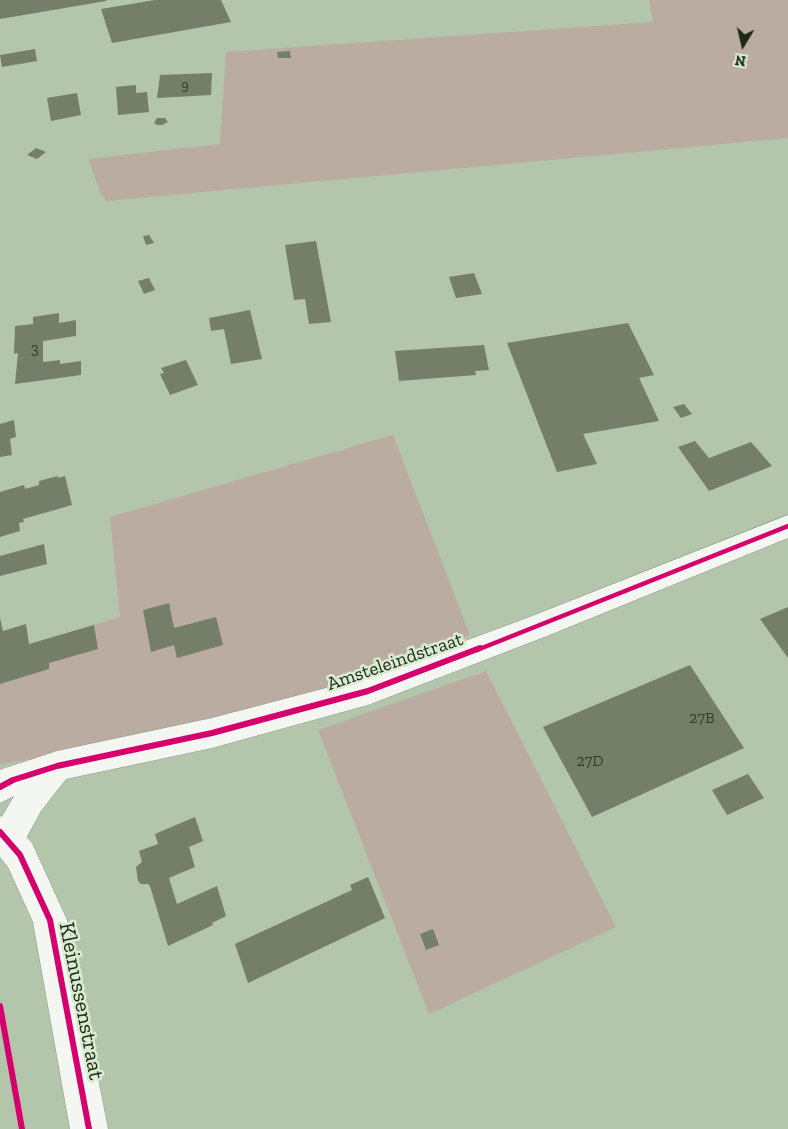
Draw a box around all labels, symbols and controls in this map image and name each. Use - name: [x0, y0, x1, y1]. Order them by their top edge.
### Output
- north arrow: [718, 20, 768, 70]
- text: N: [734, 51, 747, 70]
- house number: 9: [181, 78, 189, 94]
- house number: 3: [31, 339, 39, 359]
- street label: Amsteleindstraat: [324, 628, 466, 696]
- house number: 27B: [689, 708, 715, 728]
- house number: 27D: [576, 751, 604, 771]
- street label: Kleinussenstraat: [53, 920, 109, 1082]

